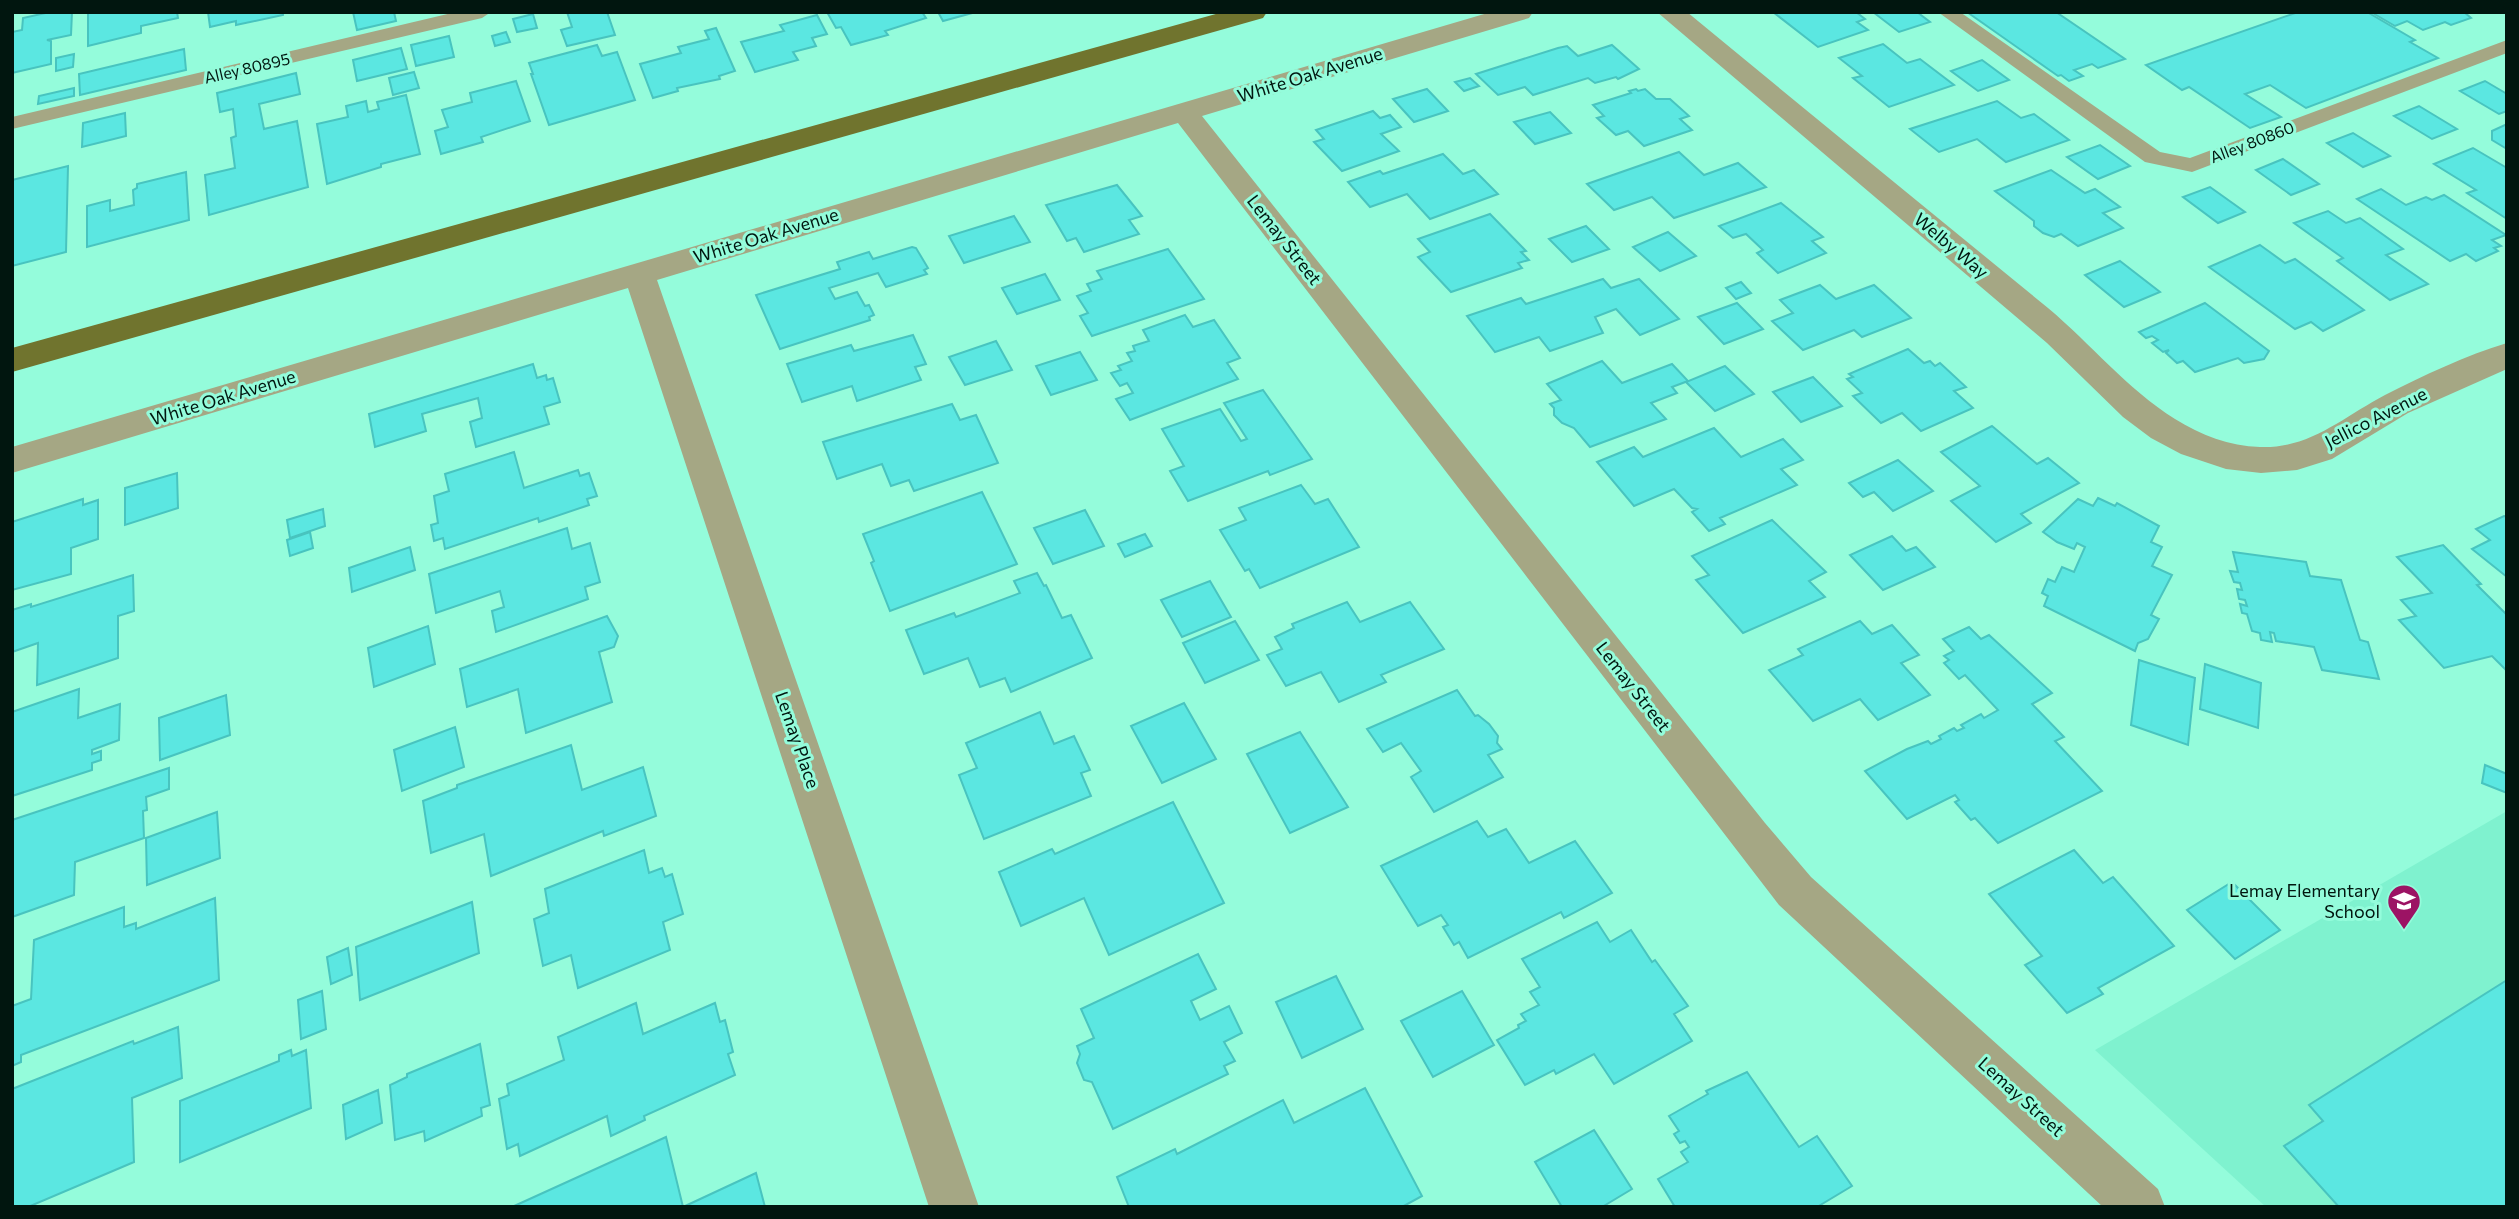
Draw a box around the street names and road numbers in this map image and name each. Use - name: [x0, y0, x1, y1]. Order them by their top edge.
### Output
- street label: White Oak Avenue: [1234, 41, 1385, 107]
- street label: Alley 80895: [202, 48, 292, 87]
- street label: Alley 80860: [2207, 117, 2297, 166]
- street label: Lemay Street: [1243, 190, 1327, 289]
- street label: White Oak Avenue: [690, 202, 841, 268]
- street label: Welby Way: [1910, 208, 1993, 283]
- street label: White Oak Avenue: [147, 364, 298, 430]
- street label: Jellico Avenue: [2321, 382, 2430, 452]
- street label: Lemay Street: [1592, 637, 1676, 736]
- street label: Lemay Place: [771, 688, 825, 791]
- street label: Lemay Street: [1974, 1052, 2069, 1141]

